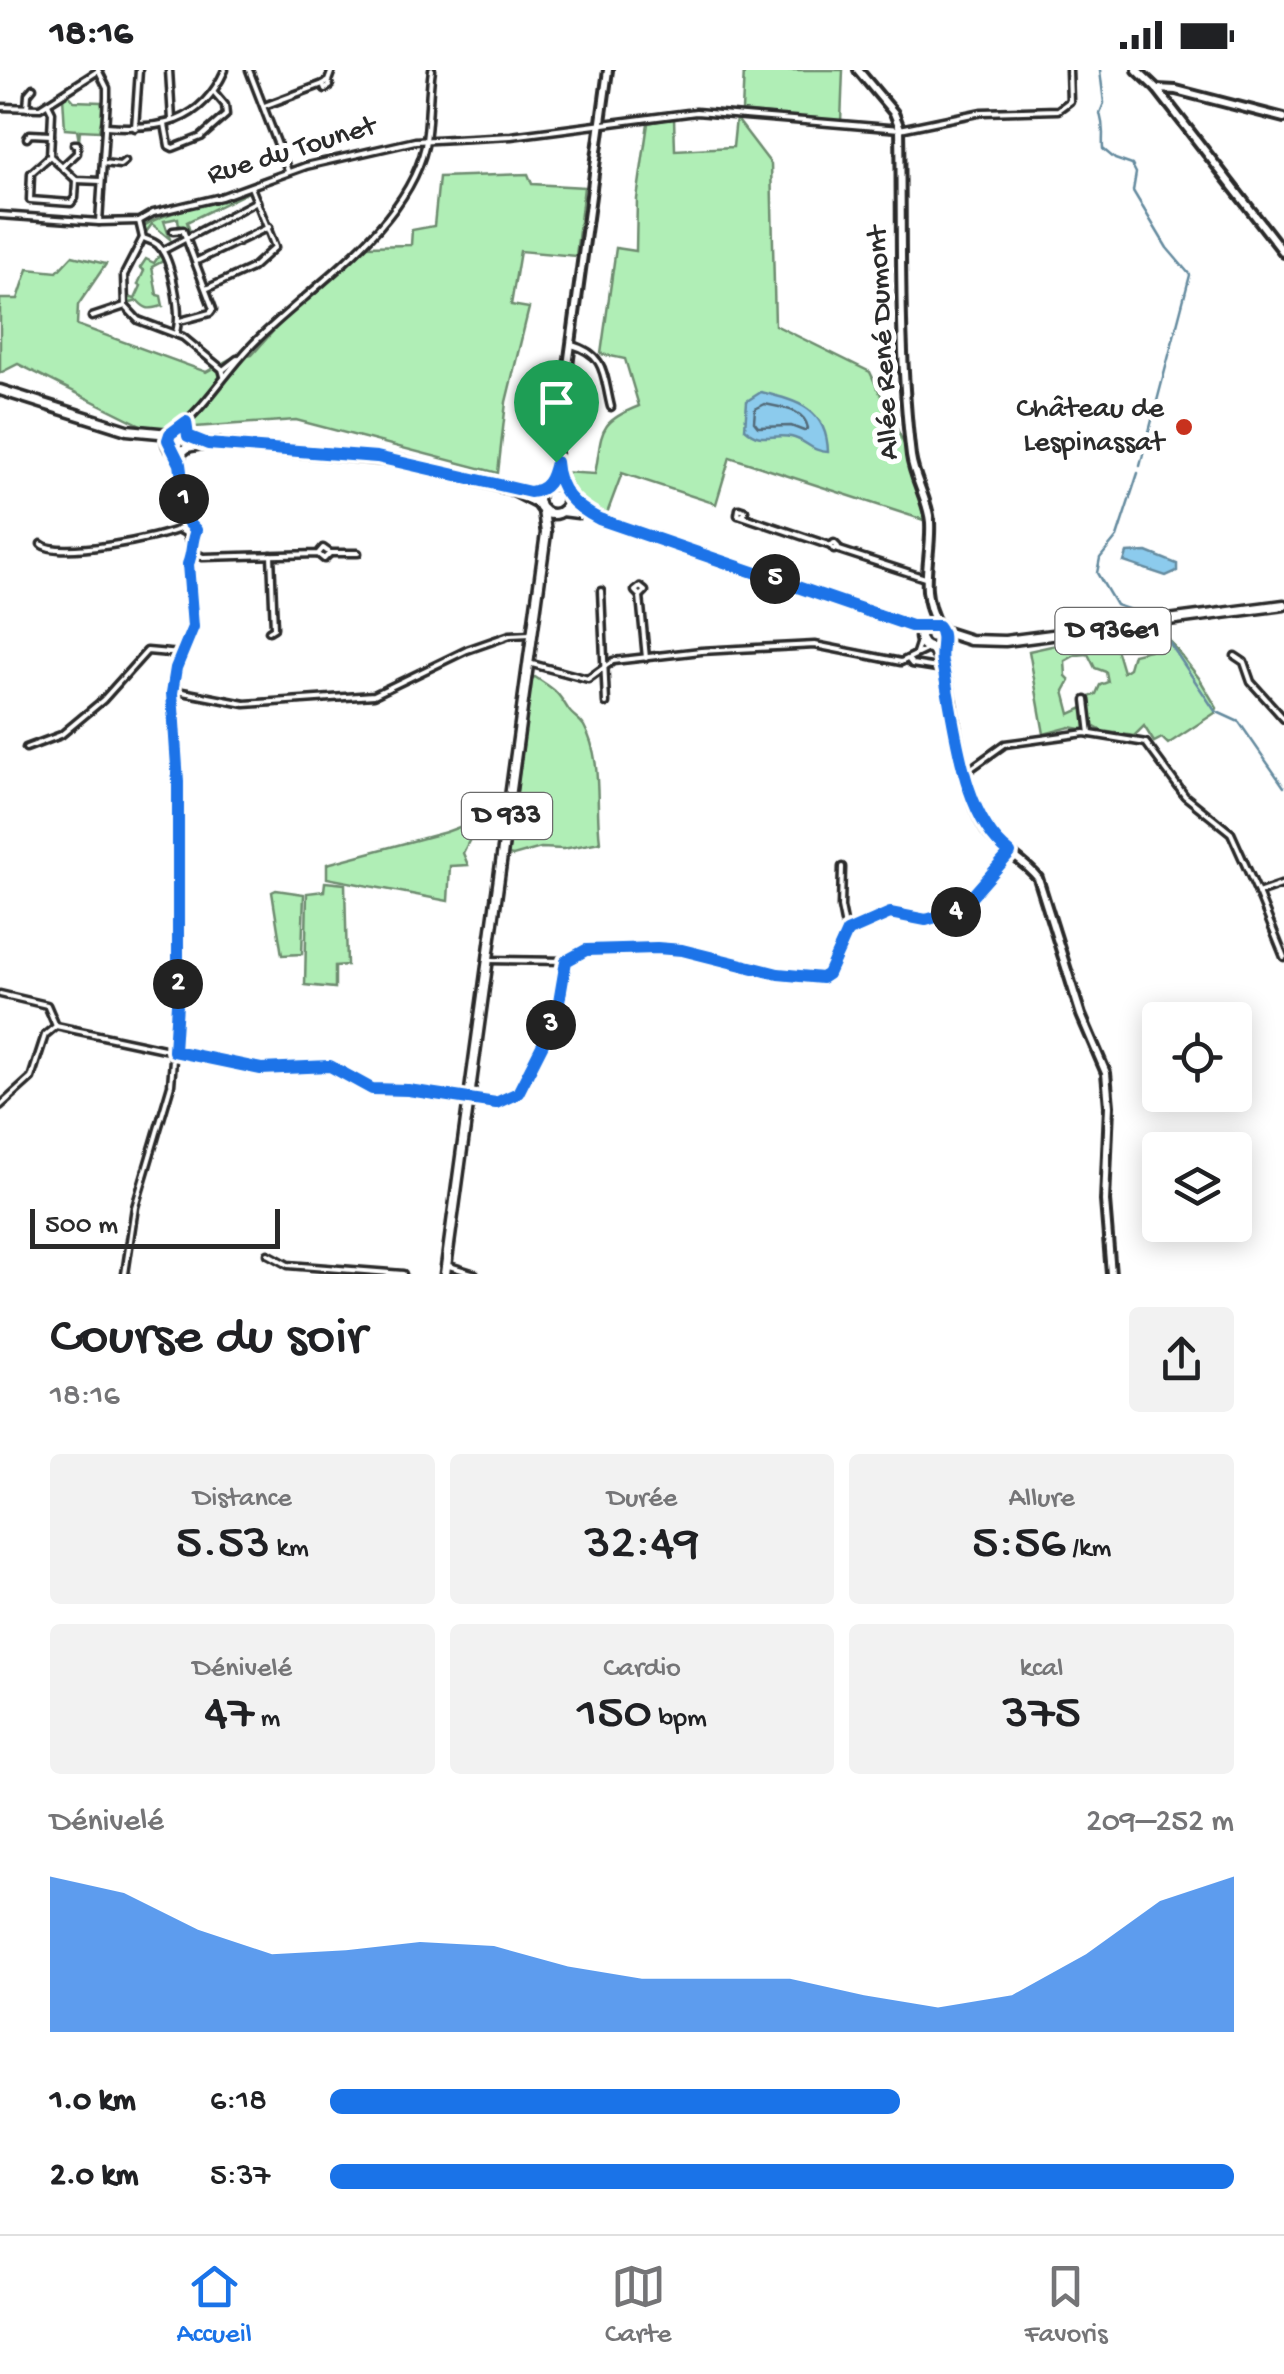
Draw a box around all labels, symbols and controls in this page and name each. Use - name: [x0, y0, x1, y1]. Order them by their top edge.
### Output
- text: 18:16: [50, 13, 133, 57]
- street label: Rue du Tounet: [204, 109, 383, 194]
- street label: Allée René Dumont: [861, 222, 909, 461]
- pin: [514, 360, 599, 463]
- icon: arrive: [529, 375, 584, 430]
- place label: Château de Lespinassat: [1016, 393, 1167, 462]
- marker: Château de Lespinassat: [1173, 416, 1195, 438]
- pin: 1: [159, 474, 209, 524]
- text: 1: [178, 482, 190, 515]
- pin: 5: [750, 554, 800, 604]
- text: 5: [768, 562, 782, 595]
- road number: D 936e1: [1056, 608, 1170, 654]
- road number: D 933: [462, 793, 552, 839]
- pin: 4: [931, 887, 981, 937]
- text: 4: [949, 895, 963, 928]
- pin: 2: [153, 959, 203, 1009]
- text: 2: [171, 967, 185, 1000]
- pin: 3: [526, 1000, 576, 1050]
- map controls: [1142, 1002, 1252, 1242]
- button: locate: [1142, 1002, 1252, 1112]
- text: 3: [544, 1008, 558, 1041]
- button: layers: [1142, 1132, 1252, 1242]
- scale bar: [30, 1204, 280, 1248]
- text: 500 m: [45, 1210, 118, 1243]
- button: share: [1129, 1307, 1234, 1412]
- text: Course du soir: [50, 1308, 367, 1372]
- text: 18:16: [50, 1378, 120, 1416]
- text: Distance: [193, 1483, 292, 1516]
- text: Durée: [607, 1483, 677, 1516]
- text: Allure: [1008, 1483, 1075, 1516]
- text: 5.53: [176, 1516, 270, 1575]
- text: 32:49: [585, 1516, 699, 1575]
- text: 5:56: [972, 1516, 1066, 1575]
- text: km: [270, 1533, 309, 1566]
- text: /km: [1066, 1533, 1111, 1566]
- text: Dénivelé: [193, 1653, 292, 1686]
- text: Cardio: [603, 1653, 681, 1686]
- text: kcal: [1020, 1653, 1064, 1686]
- text: 47: [204, 1686, 254, 1745]
- text: 150: [577, 1686, 652, 1745]
- text: 375: [1003, 1686, 1081, 1745]
- text: m: [254, 1703, 280, 1736]
- text: bpm: [652, 1703, 707, 1736]
- text: Dénivelé: [50, 1804, 164, 1842]
- text: 209–252 m: [1086, 1804, 1234, 1842]
- text: 1.0 km: [50, 2083, 136, 2121]
- text: 6:18: [210, 2083, 267, 2121]
- text: 2.0 km: [50, 2158, 138, 2196]
- text: 5:37: [210, 2158, 270, 2196]
- tab: Accueil: [177, 2259, 252, 2352]
- tab: Carte: [605, 2259, 671, 2352]
- tab: Favoris: [1024, 2259, 1107, 2352]

